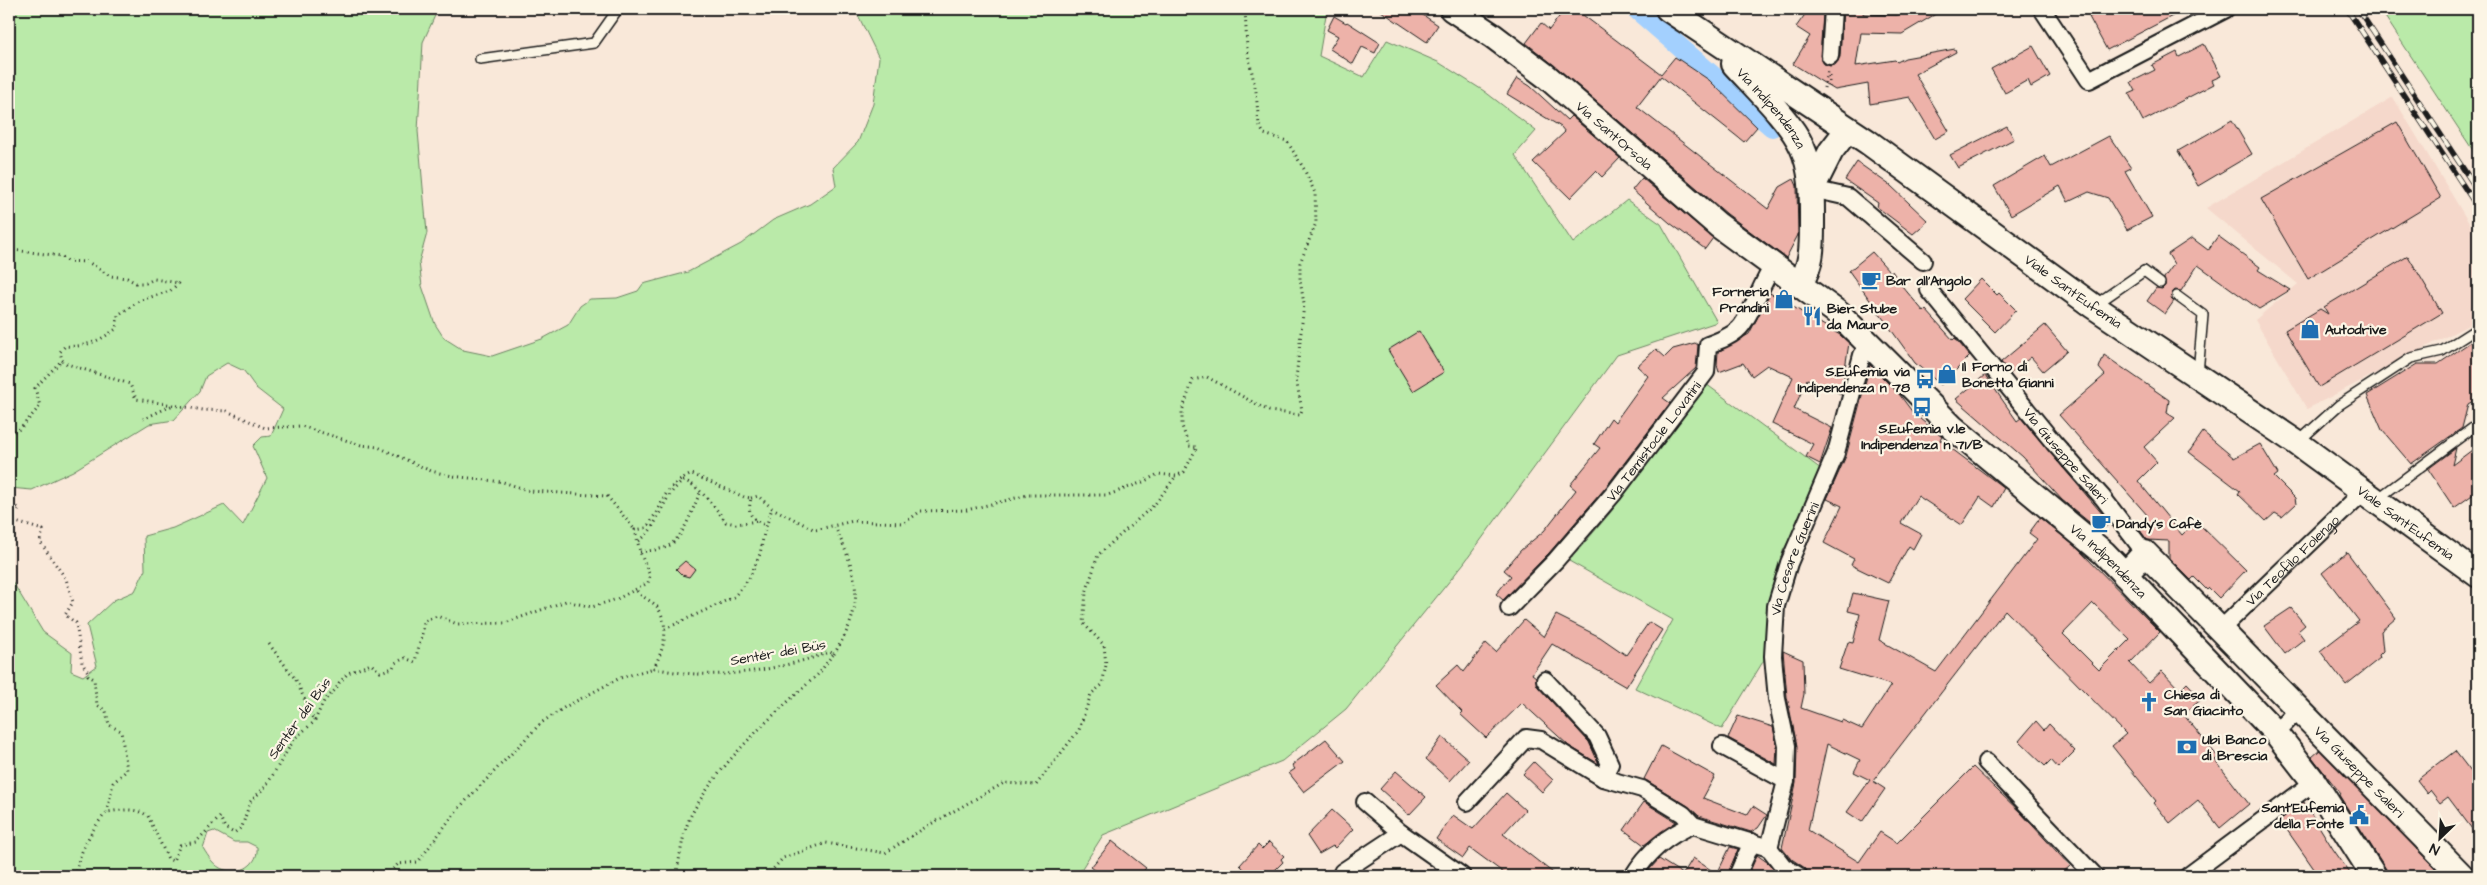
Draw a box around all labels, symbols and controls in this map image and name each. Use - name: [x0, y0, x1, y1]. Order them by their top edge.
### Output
- street label: Via Indipendenza: [1731, 64, 1810, 152]
- street label: Via Sant'Orsola: [1571, 97, 1657, 175]
- street label: Viale Sant'Eufemia: [2020, 250, 2126, 334]
- cafe icon: Bar all'Angolo: [1860, 269, 1882, 291]
- place label: Bar all'Angolo: [1886, 271, 1971, 292]
- place label: Forneria Prandini: [1712, 282, 1770, 318]
- shop icon: Forneria Prandini: [1773, 288, 1795, 310]
- place label: Bier Stube da Mauro: [1826, 299, 1898, 335]
- restaurant icon: Bier Stube da Mauro: [1801, 305, 1823, 327]
- shop icon: Autodrive: [2299, 318, 2321, 340]
- place label: Autodrive: [2325, 320, 2387, 340]
- place label: Il Forno di Bonetta Gianni: [1962, 357, 2054, 393]
- place label: S.Eufemia via Indipendenza n 78: [1798, 362, 1911, 398]
- shop icon: Il Forno di Bonetta Gianni: [1936, 363, 1958, 385]
- bus stop icon: S.Eufemia via Indipendenza n 78: [1914, 368, 1936, 390]
- street label: Via Temistocle Lovatini: [1602, 377, 1707, 506]
- bus stop icon: S.Eufemia v.le Indipendenza n 71/B: [1911, 396, 1933, 418]
- street label: Via Giuseppe Saleri: [2018, 404, 2113, 508]
- place label: S.Eufemia v.le Indipendenza n 71/B: [1861, 419, 1983, 455]
- street label: Viale Sant'Eufemia: [2352, 481, 2458, 565]
- street label: Via Cesare Guerini: [1766, 499, 1825, 616]
- street label: Via Teofilo Folengo: [2242, 511, 2344, 611]
- cafe icon: Dandy's Cafè: [2090, 512, 2112, 534]
- place label: Dandy's Cafè: [2116, 514, 2202, 534]
- street label: Via Indipendenza: [2065, 519, 2151, 603]
- street label: Sentér dei Büs: [729, 635, 828, 671]
- street label: Sentér dei Büs: [263, 674, 336, 764]
- place label: Chiesa di San Giacinto: [2163, 685, 2243, 721]
- church icon: Chiesa di San Giacinto: [2138, 691, 2160, 713]
- street label: Via Giuseppe Saleri: [2309, 722, 2409, 823]
- place label: Ubi Banco di Brescia: [2201, 730, 2268, 766]
- bank icon: Ubi Banco di Brescia: [2176, 736, 2198, 758]
- place label: Sant'Eufemia della Fonte: [2261, 798, 2345, 834]
- public building icon: Sant'Eufemia della Fonte: [2348, 804, 2370, 826]
- north arrow: [2414, 812, 2464, 862]
- text: N: [2427, 838, 2443, 860]

